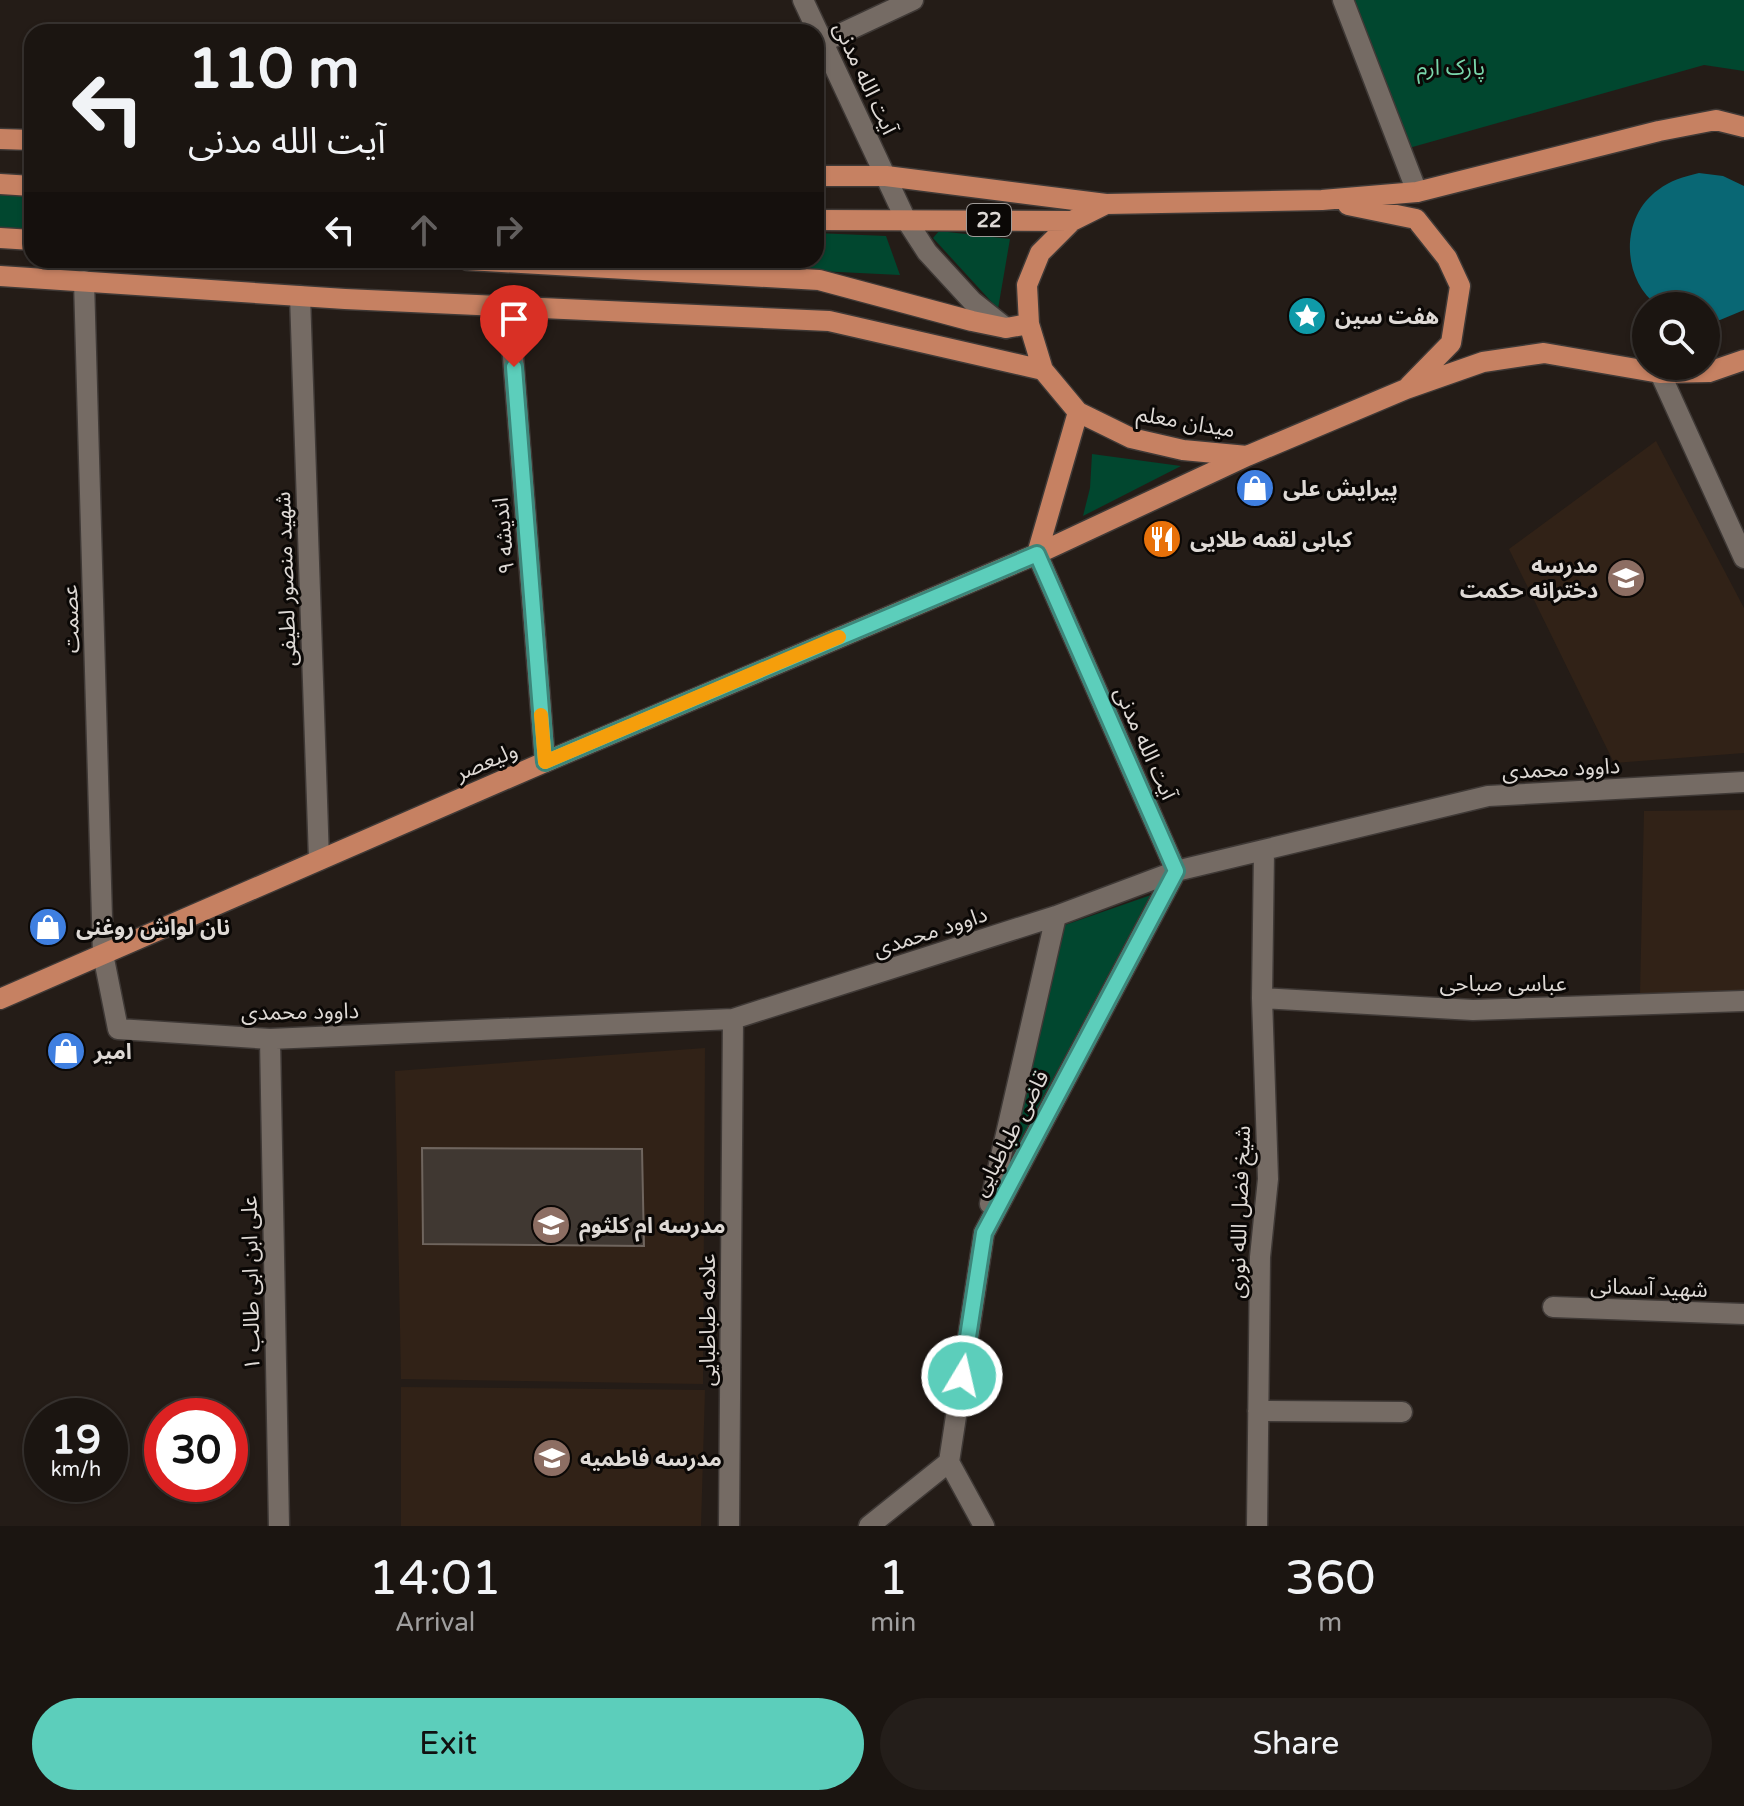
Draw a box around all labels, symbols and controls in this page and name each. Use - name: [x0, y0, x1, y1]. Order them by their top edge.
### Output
- street label: آیت‌ الله مدنی: [828, 18, 903, 140]
- text: 110 m: [188, 36, 359, 103]
- park label: پارک ارم: [1417, 55, 1485, 84]
- icon: left: [56, 56, 160, 160]
- text: آیت الله مدنی: [188, 120, 386, 163]
- road number: 22: [967, 204, 1011, 236]
- icon: left: [318, 208, 362, 252]
- icon: ahead: [402, 208, 446, 252]
- icon: right: [486, 208, 530, 252]
- pin: [480, 285, 548, 367]
- map controls: [1632, 292, 1720, 380]
- button: search: [1632, 292, 1720, 380]
- place icon: هفت سین: [1286, 295, 1328, 337]
- icon: arrive: [492, 297, 536, 341]
- place label: هفت سین: [1335, 304, 1439, 330]
- street label: میدان معلم: [1134, 401, 1237, 446]
- shop icon: پیرایش علی: [1234, 467, 1276, 509]
- place label: پیرایش علی: [1283, 476, 1398, 503]
- street label: شهید منصور لطیفی: [270, 491, 302, 667]
- street label: اندیشه ۹: [488, 496, 520, 575]
- restaurant icon: کبابی لقمه طلایی: [1141, 518, 1183, 560]
- place label: کبابی لقمه طلایی: [1190, 527, 1353, 553]
- place label: مدرسه دخترانه حکمت: [1460, 553, 1598, 604]
- school or university icon: مدرسه دخترانه حکمت: [1605, 557, 1647, 599]
- street label: عصمت: [57, 584, 85, 654]
- street label: آیت الله مدنی: [1109, 683, 1182, 805]
- street label: ولیعصر: [451, 737, 521, 787]
- street label: داوود محمدی: [1501, 753, 1621, 785]
- street label: داوود محمدی: [870, 901, 991, 963]
- shop icon: نان لواش روغنی: [27, 906, 69, 948]
- place label: نان لواش روغنی: [76, 915, 230, 941]
- street label: عباسی صباحی: [1439, 971, 1567, 997]
- street label: داوود محمدی: [241, 998, 359, 1026]
- shop icon: امیر: [45, 1030, 87, 1072]
- place label: امیر: [93, 1039, 132, 1065]
- street label: قاضی طباطبایی: [967, 1066, 1055, 1201]
- street label: شیخ فضل الله نوری: [1224, 1125, 1259, 1299]
- street label: علی ابن ابی طالب ۱: [236, 1195, 266, 1371]
- school or university icon: مدرسه ام کلثوم: [530, 1204, 572, 1246]
- place label: مدرسه ام کلثوم: [579, 1213, 725, 1242]
- street label: علامه طباطبایی: [695, 1254, 721, 1386]
- street label: شهید آسمانی: [1590, 1273, 1708, 1303]
- position arrow: [920, 1334, 1004, 1418]
- speed limit sign: 30: [144, 1398, 248, 1502]
- text: 19: [51, 1416, 101, 1464]
- school or university icon: مدرسه فاطمیه: [531, 1437, 573, 1479]
- place label: مدرسه فاطمیه: [580, 1446, 722, 1472]
- text: km/h: [51, 1458, 101, 1482]
- text: 14:01: [369, 1550, 502, 1608]
- text: 1: [878, 1550, 908, 1608]
- text: 360: [1285, 1550, 1375, 1608]
- text: Arrival: [395, 1607, 475, 1638]
- text: min: [870, 1607, 916, 1638]
- text: m: [1318, 1607, 1342, 1638]
- button: Exit: [32, 1698, 864, 1790]
- button: Share: [880, 1698, 1712, 1790]

